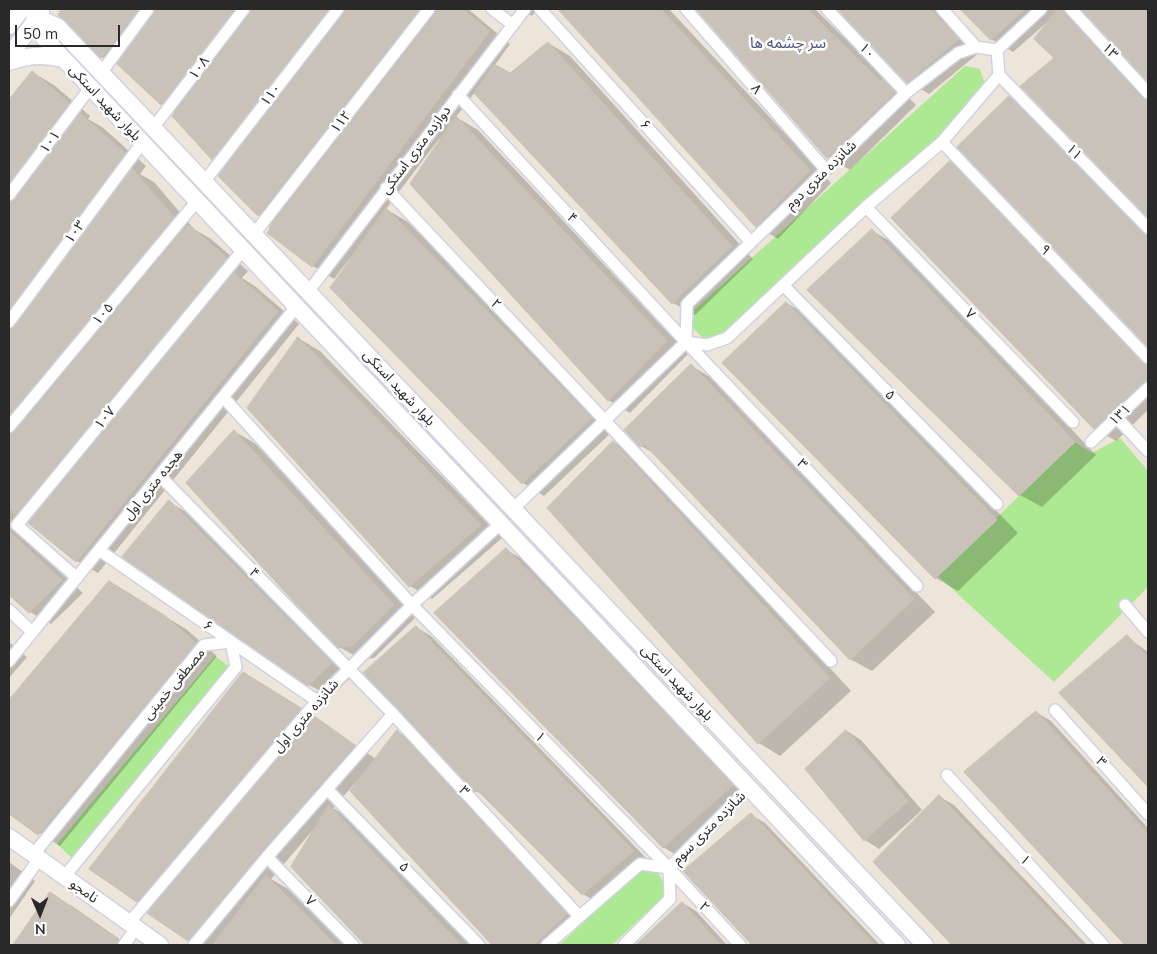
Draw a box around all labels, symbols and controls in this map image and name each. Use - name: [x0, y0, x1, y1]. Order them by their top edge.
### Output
- scale bar: [18, 15, 122, 47]
- text: 50 m: [23, 24, 58, 43]
- district label: سر چشمه ها: [750, 34, 826, 52]
- street label: ۱۰: [855, 39, 879, 63]
- street label: ۱۳: [1098, 39, 1122, 63]
- street label: ۱۰۸: [185, 53, 213, 83]
- street label: بلوار شهید استکی: [65, 61, 145, 145]
- street label: ۱۱۰: [257, 80, 285, 110]
- street label: ۸: [747, 80, 765, 98]
- street label: دوازده متری استکی: [377, 102, 455, 198]
- street label: ۱۱۲: [327, 107, 355, 137]
- street label: ۶: [636, 116, 654, 134]
- street label: ۱۰۱: [36, 127, 64, 157]
- street label: شانزده متری دوم: [782, 137, 860, 213]
- street label: ۱۱: [1062, 140, 1086, 164]
- street label: ۴: [563, 209, 581, 227]
- street label: ۱۰۳: [61, 217, 89, 247]
- street label: ۹: [1036, 241, 1054, 259]
- street label: ۲: [487, 295, 505, 313]
- street label: ۱۰۵: [89, 299, 117, 329]
- street label: ۷: [961, 305, 979, 323]
- street label: بلوار شهید استکی: [359, 346, 439, 430]
- street label: ۵: [881, 386, 899, 404]
- street label: ۱۳۱: [1105, 401, 1135, 429]
- street label: ۱۰۷: [91, 403, 119, 433]
- street label: هجده متری اول: [120, 447, 186, 523]
- street label: ۳: [793, 455, 811, 473]
- street label: ۴: [245, 564, 263, 582]
- street label: ۶: [200, 617, 216, 635]
- street label: بلوار شهید استکی: [637, 641, 717, 725]
- street label: مصطفی خمینی: [139, 645, 209, 723]
- street label: شانزده متری اول: [270, 676, 342, 756]
- street label: ۱: [531, 728, 549, 746]
- street label: ۳: [1092, 753, 1110, 771]
- street label: ۳: [455, 782, 473, 800]
- street label: شانزده متری سوم: [669, 788, 749, 868]
- street label: ۱: [1016, 851, 1034, 869]
- street label: ۵: [395, 858, 413, 876]
- street label: نامجو: [67, 875, 101, 907]
- north arrow: [15, 889, 65, 939]
- street label: ۷: [301, 892, 319, 910]
- street label: ۲: [695, 898, 713, 916]
- text: N: [35, 920, 46, 938]

